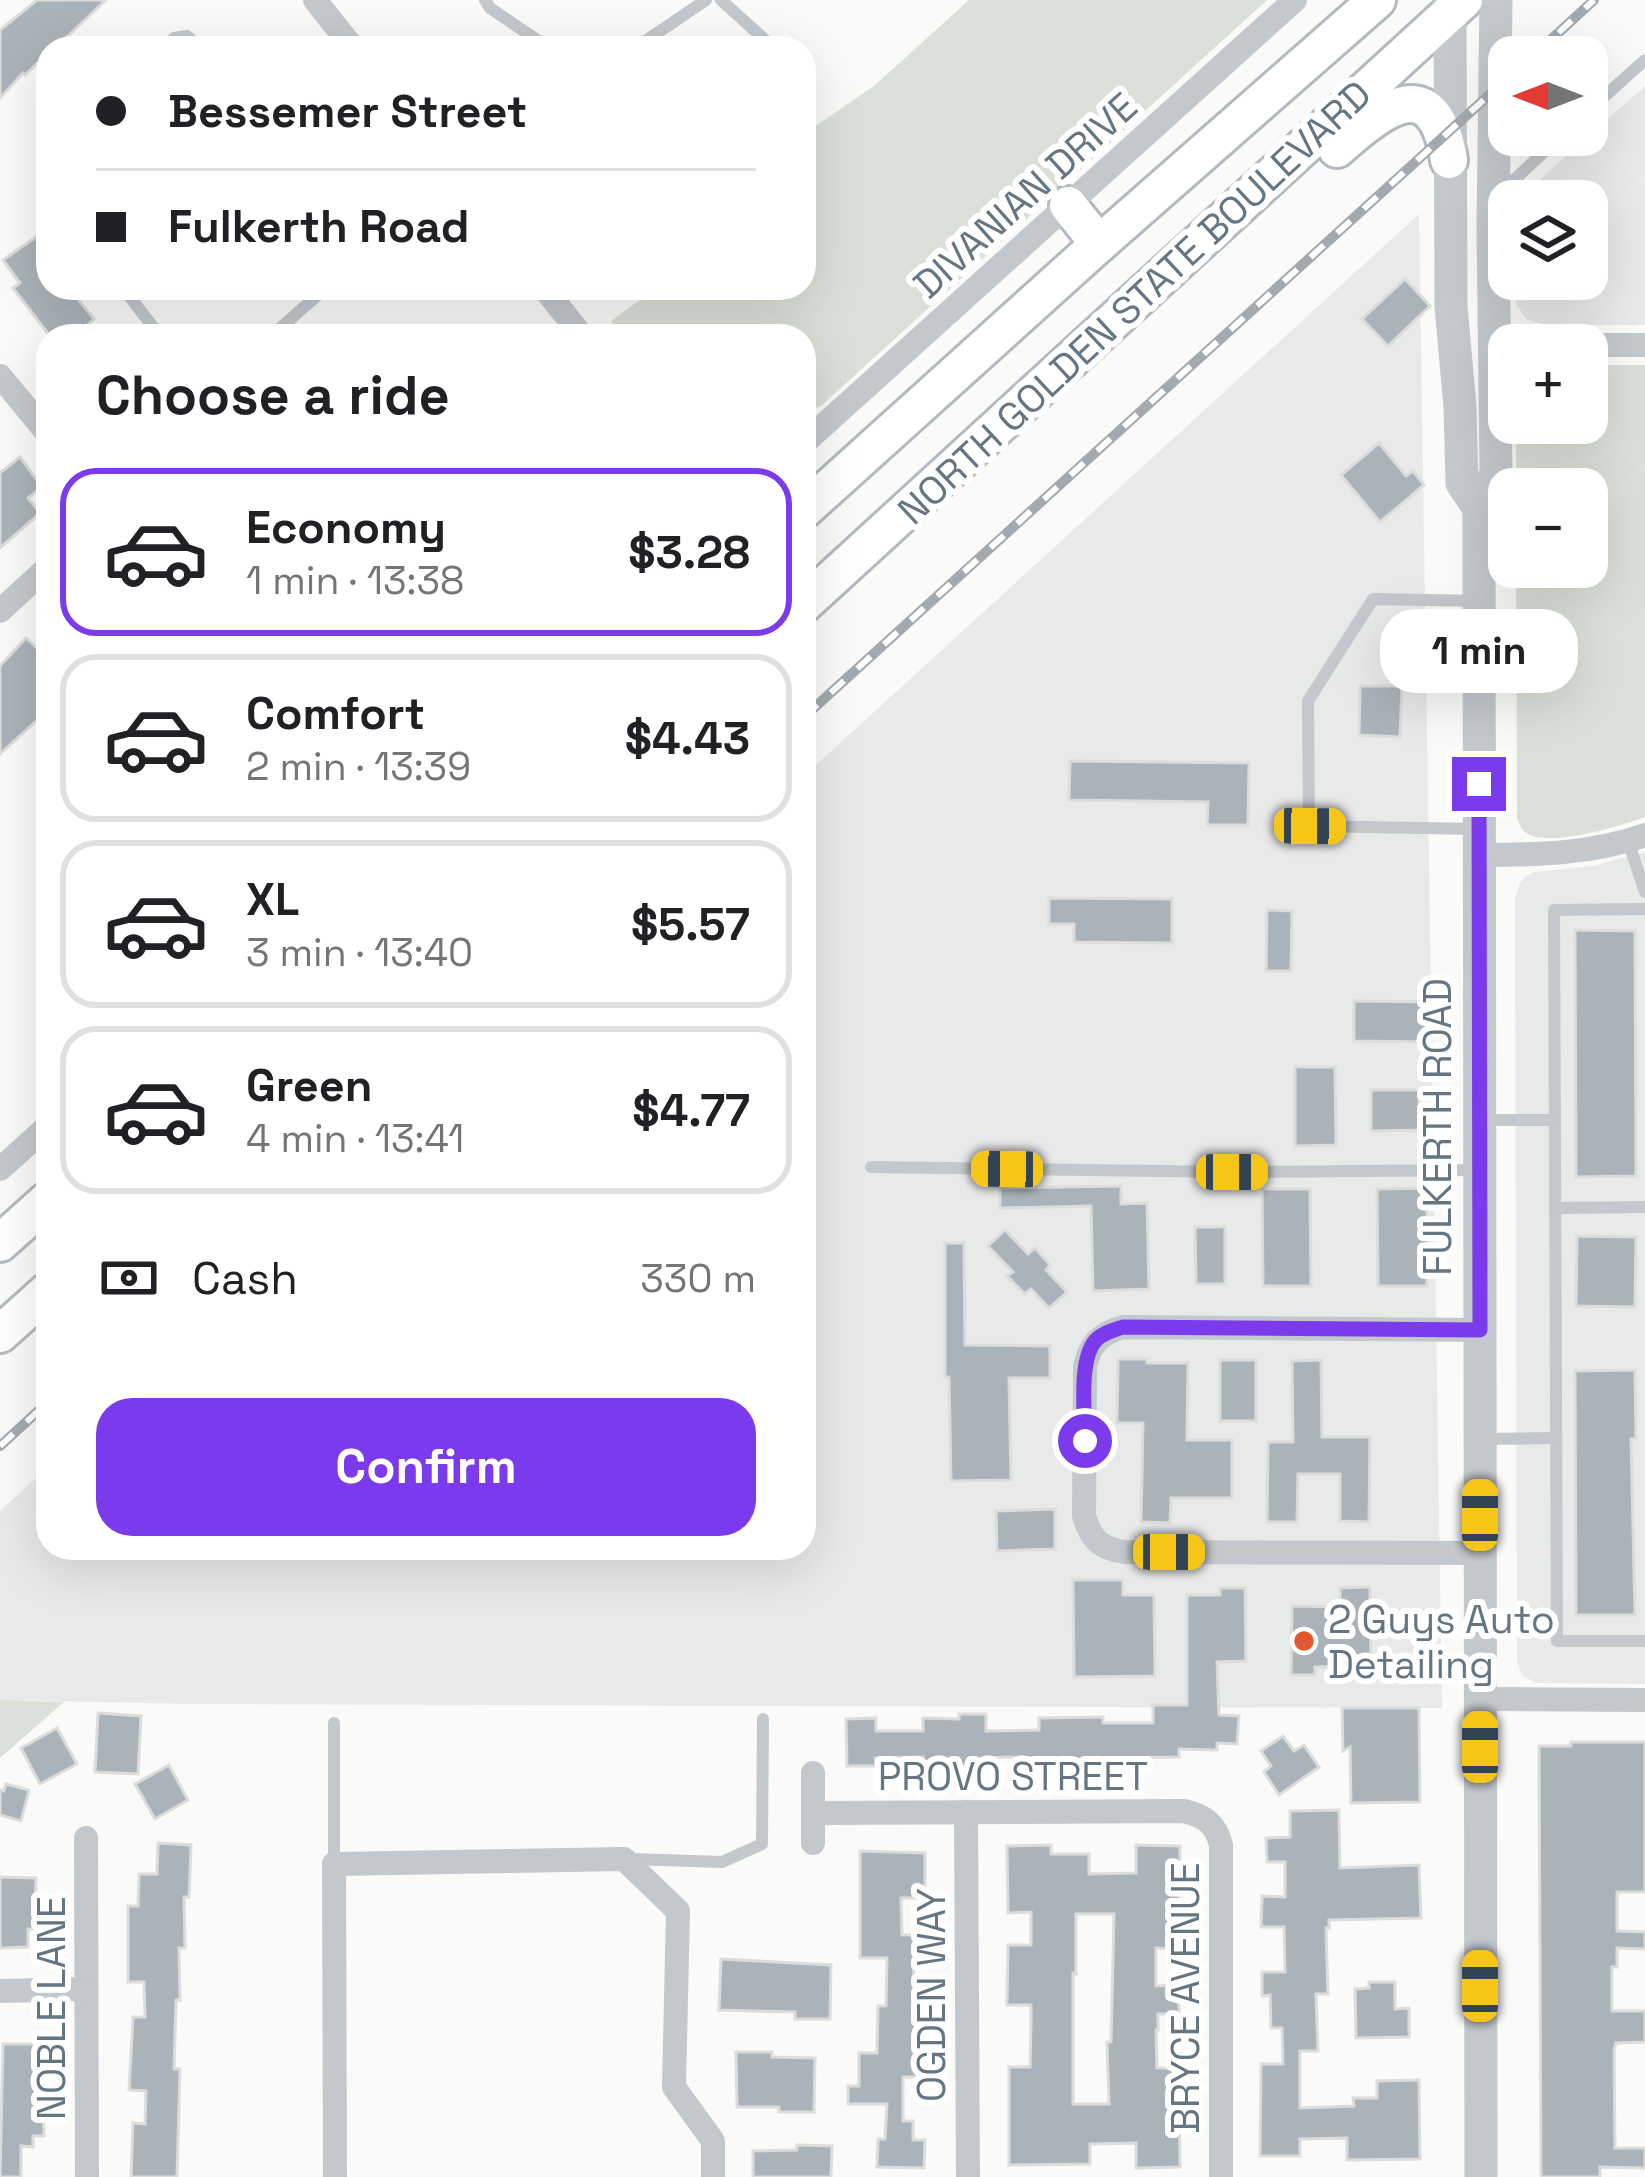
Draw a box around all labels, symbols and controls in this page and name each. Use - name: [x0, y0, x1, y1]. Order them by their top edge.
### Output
- north arrow: [1488, 36, 1608, 156]
- map controls: [1488, 36, 1608, 588]
- street label: NORTH GOLDEN STATE BOULEVARD: [888, 70, 1381, 535]
- street label: DIVANIAN DRIVE: [903, 82, 1147, 309]
- text: Bessemer Street: [168, 83, 527, 140]
- button: layers: [1488, 180, 1608, 300]
- text: Fulkerth Road: [168, 198, 469, 255]
- button: +: [1488, 324, 1608, 444]
- text: Choose a ride: [96, 361, 450, 430]
- button: −: [1488, 468, 1608, 588]
- icon: car: [102, 498, 210, 606]
- text: Economy: [246, 499, 446, 556]
- text: $3.28: [628, 524, 750, 581]
- text: 1 min · 13:38: [246, 556, 464, 605]
- callout: 1 min: [1380, 610, 1578, 694]
- text: 1 min: [1431, 626, 1527, 675]
- icon: car: [102, 684, 210, 792]
- text: Comfort: [246, 685, 425, 742]
- text: $4.43: [625, 710, 750, 767]
- text: 2 min · 13:39: [246, 742, 471, 791]
- route end: [1452, 757, 1506, 811]
- car: [1274, 807, 1346, 845]
- icon: car: [102, 870, 210, 978]
- text: XL: [246, 871, 299, 928]
- text: $5.57: [631, 896, 750, 953]
- text: 3 min · 13:40: [246, 928, 473, 977]
- street label: FULKERTH ROAD: [1413, 978, 1462, 1276]
- icon: car: [102, 1056, 210, 1164]
- text: Green: [246, 1057, 372, 1114]
- text: $4.77: [632, 1082, 750, 1139]
- text: 4 min · 13:41: [246, 1114, 464, 1163]
- car: [971, 1150, 1043, 1188]
- car: [1196, 1154, 1268, 1190]
- icon: cash: [96, 1245, 162, 1311]
- text: Cash: [192, 1250, 298, 1307]
- text: 330 m: [640, 1254, 756, 1303]
- button: Confirm: [96, 1398, 756, 1536]
- route start: [1058, 1414, 1112, 1468]
- car: [1462, 1479, 1498, 1551]
- car: [1133, 1534, 1205, 1570]
- place label: 2 Guys Auto Detailing: [1328, 1595, 1555, 1689]
- marker: 2 Guys Auto Detailing: [1291, 1628, 1317, 1654]
- car: [1462, 1711, 1498, 1783]
- street label: PROVO STREET: [878, 1752, 1148, 1801]
- street label: BRYCE AVENUE: [1161, 1862, 1210, 2134]
- street label: OGDEN WAY: [907, 1888, 956, 2102]
- street label: NOBLE LANE: [27, 1896, 76, 2120]
- car: [1462, 1950, 1498, 2022]

